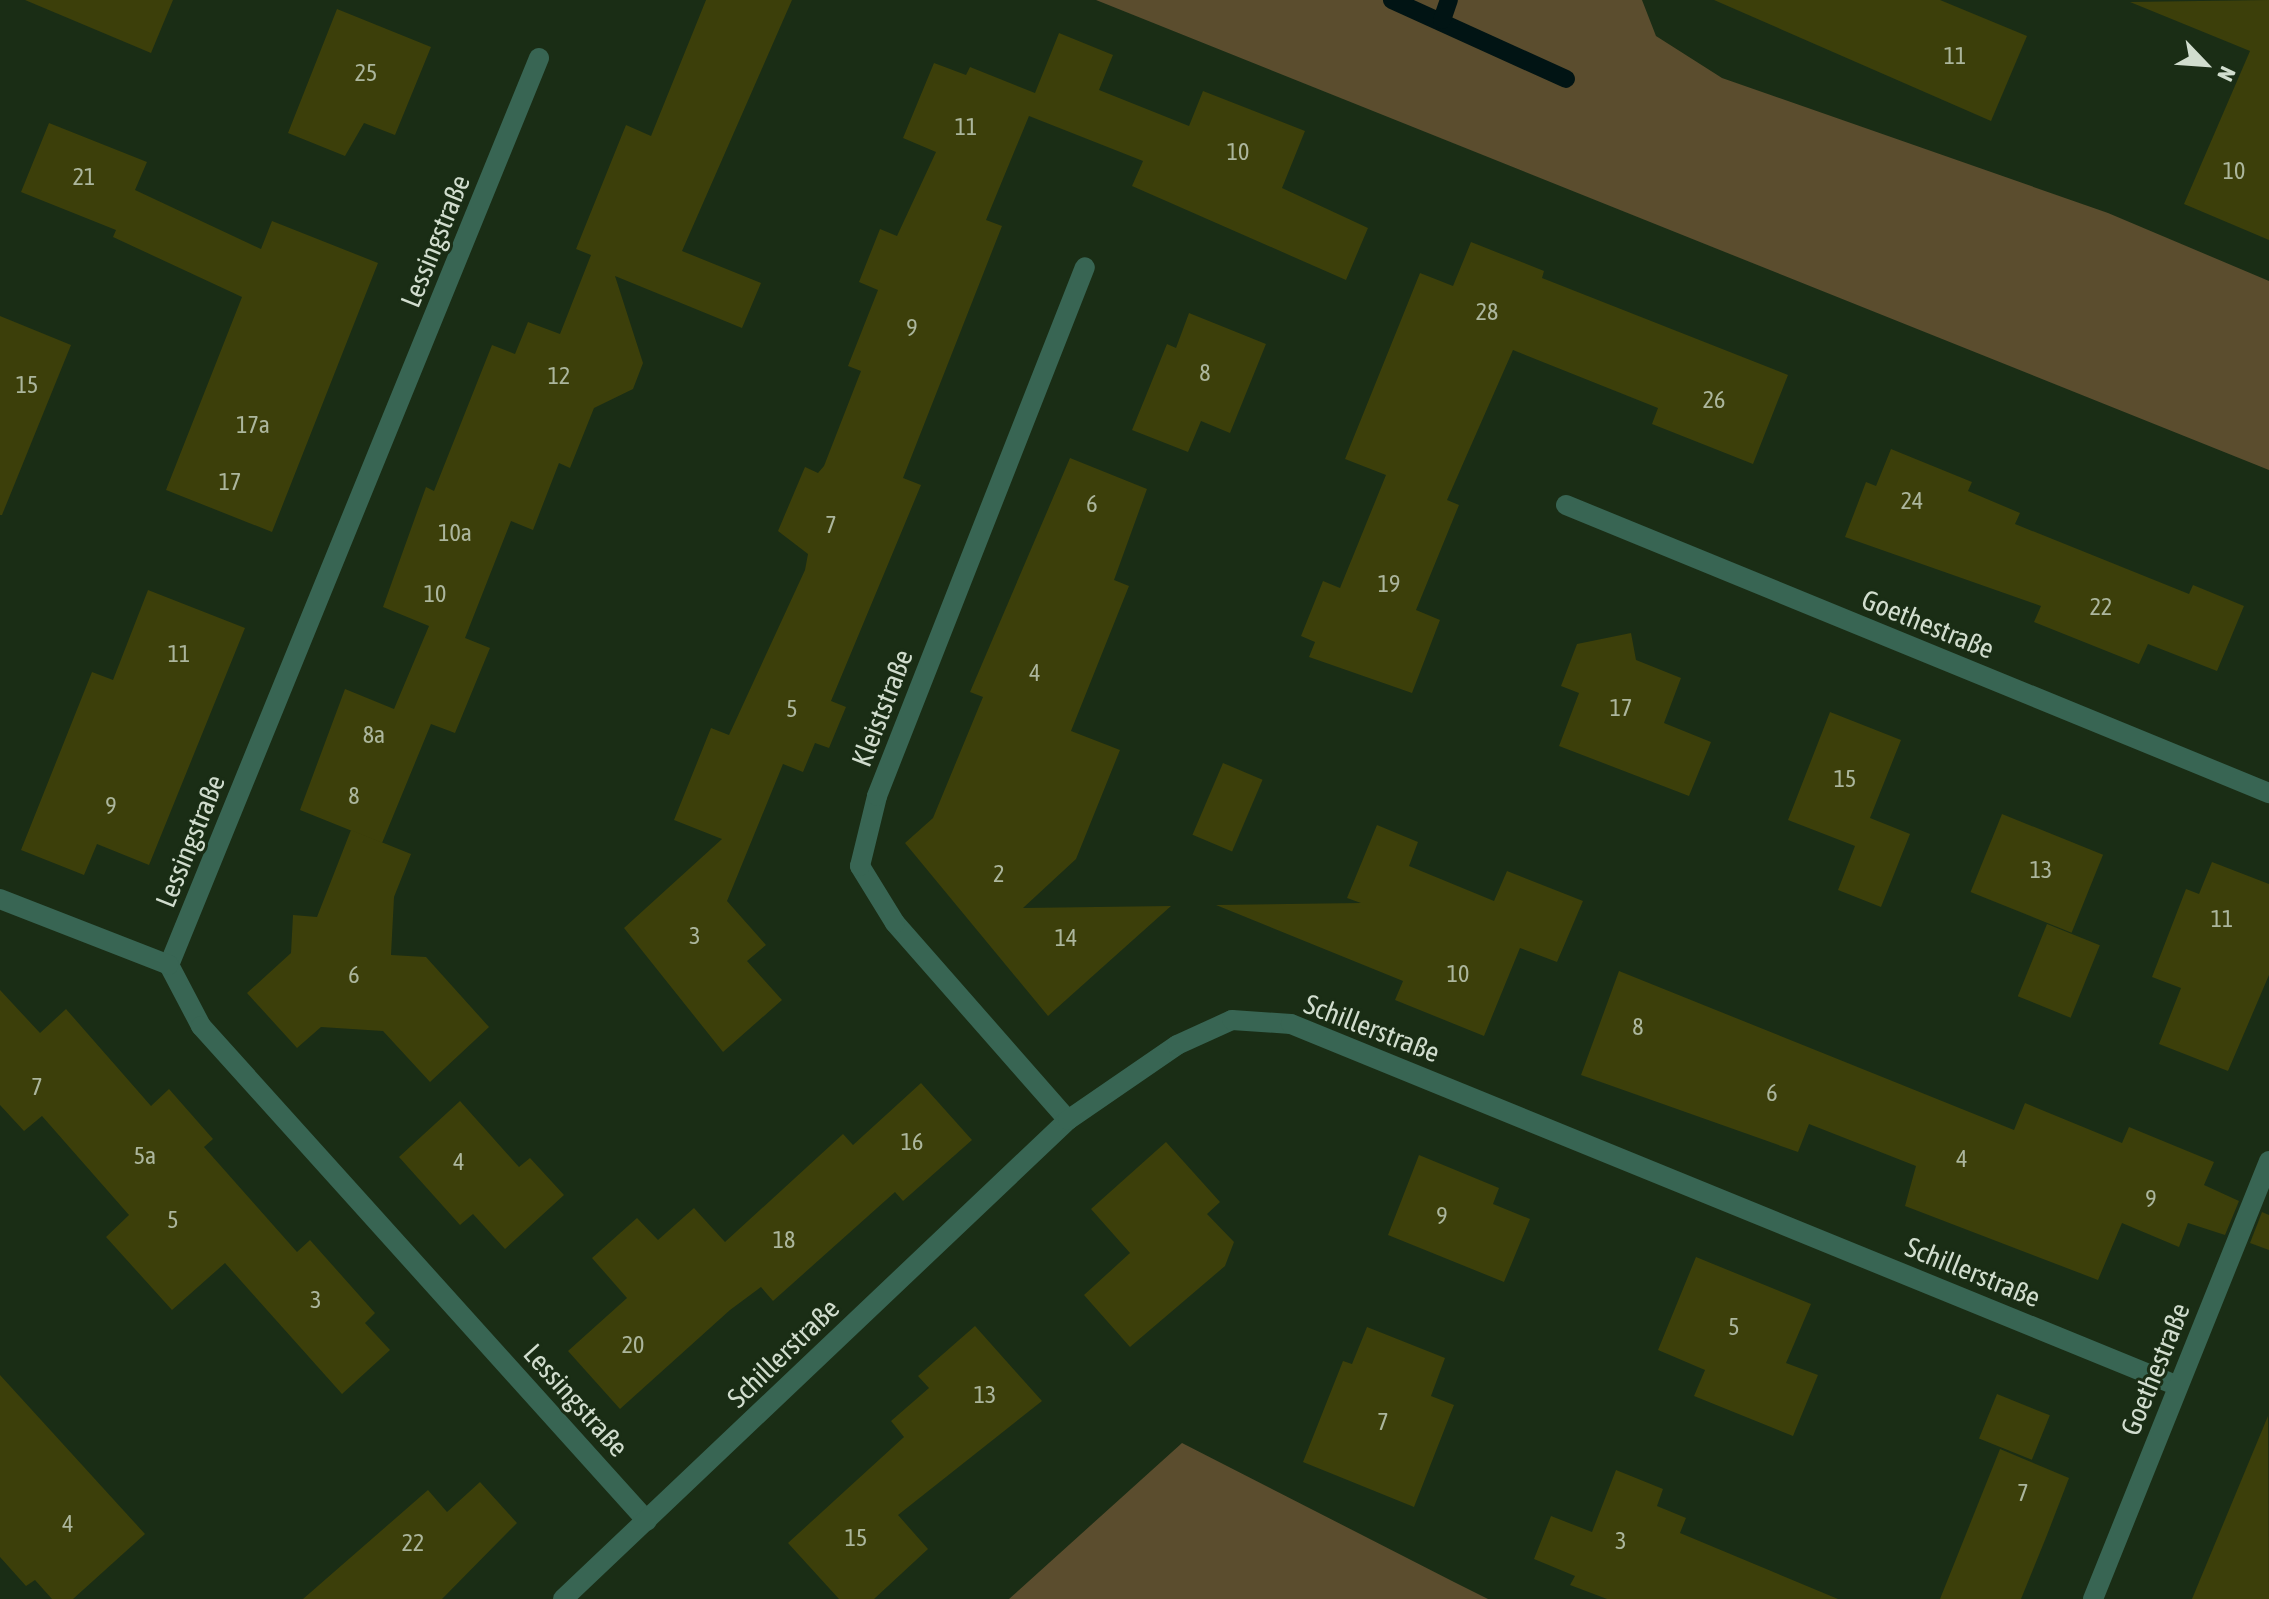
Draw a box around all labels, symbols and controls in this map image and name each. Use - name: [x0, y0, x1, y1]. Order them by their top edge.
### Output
- north arrow: [2165, 24, 2245, 104]
- house number: 11: [1944, 42, 1966, 70]
- house number: 25: [355, 59, 377, 87]
- text: N: [2212, 63, 2241, 86]
- house number: 11: [955, 113, 977, 141]
- house number: 10: [1227, 138, 1249, 166]
- house number: 10: [2223, 157, 2245, 185]
- house number: 21: [73, 163, 95, 191]
- street label: Lessingstraße: [393, 170, 477, 312]
- house number: 28: [1476, 298, 1498, 326]
- house number: 9: [906, 314, 918, 342]
- house number: 8: [1199, 359, 1211, 387]
- house number: 12: [548, 362, 570, 390]
- house number: 15: [16, 371, 38, 399]
- house number: 26: [1703, 386, 1725, 414]
- house number: 17a: [236, 411, 270, 439]
- house number: 17: [219, 468, 241, 496]
- house number: 24: [1901, 487, 1923, 515]
- house number: 6: [1086, 490, 1098, 518]
- house number: 7: [825, 511, 837, 539]
- house number: 10a: [438, 519, 472, 547]
- house number: 19: [1378, 570, 1400, 598]
- house number: 10: [424, 580, 446, 608]
- street label: Goethestraße: [1857, 582, 1999, 666]
- house number: 22: [2090, 593, 2112, 621]
- house number: 11: [168, 640, 190, 668]
- street label: Kleiststraße: [844, 645, 920, 771]
- house number: 4: [1029, 659, 1041, 687]
- house number: 17: [1610, 694, 1632, 722]
- house number: 5: [786, 695, 798, 723]
- house number: 8a: [363, 721, 385, 749]
- house number: 15: [1834, 765, 1856, 793]
- street label: Lessingstraße: [148, 770, 232, 912]
- house number: 8: [348, 782, 360, 810]
- house number: 9: [105, 792, 117, 820]
- house number: 13: [2030, 856, 2052, 884]
- house number: 2: [993, 860, 1005, 888]
- house number: 11: [2211, 905, 2233, 933]
- house number: 3: [689, 922, 701, 950]
- house number: 14: [1055, 924, 1077, 952]
- house number: 10: [1447, 960, 1469, 988]
- house number: 6: [348, 961, 360, 989]
- street label: Schillerstraße: [1300, 987, 1444, 1069]
- house number: 8: [1632, 1013, 1644, 1041]
- house number: 7: [31, 1073, 43, 1101]
- house number: 6: [1766, 1079, 1778, 1107]
- house number: 16: [901, 1128, 923, 1156]
- house number: 5a: [134, 1142, 156, 1170]
- house number: 4: [1956, 1145, 1968, 1173]
- house number: 4: [453, 1148, 465, 1176]
- house number: 9: [2145, 1185, 2157, 1213]
- house number: 9: [1436, 1202, 1448, 1230]
- house number: 5: [167, 1206, 179, 1234]
- house number: 18: [773, 1226, 795, 1254]
- street label: Schillerstraße: [1901, 1230, 2045, 1314]
- house number: 3: [310, 1286, 322, 1314]
- street label: Schillerstraße: [720, 1292, 846, 1414]
- street label: Goethestraße: [2113, 1298, 2197, 1440]
- house number: 5: [1728, 1313, 1740, 1341]
- house number: 20: [622, 1331, 644, 1359]
- street label: Lessingstraße: [517, 1337, 635, 1463]
- house number: 13: [974, 1381, 996, 1409]
- house number: 7: [1377, 1408, 1389, 1436]
- house number: 7: [2017, 1479, 2029, 1507]
- house number: 4: [62, 1510, 74, 1538]
- house number: 15: [845, 1524, 867, 1552]
- house number: 3: [1615, 1527, 1627, 1555]
- house number: 22: [402, 1529, 424, 1557]

